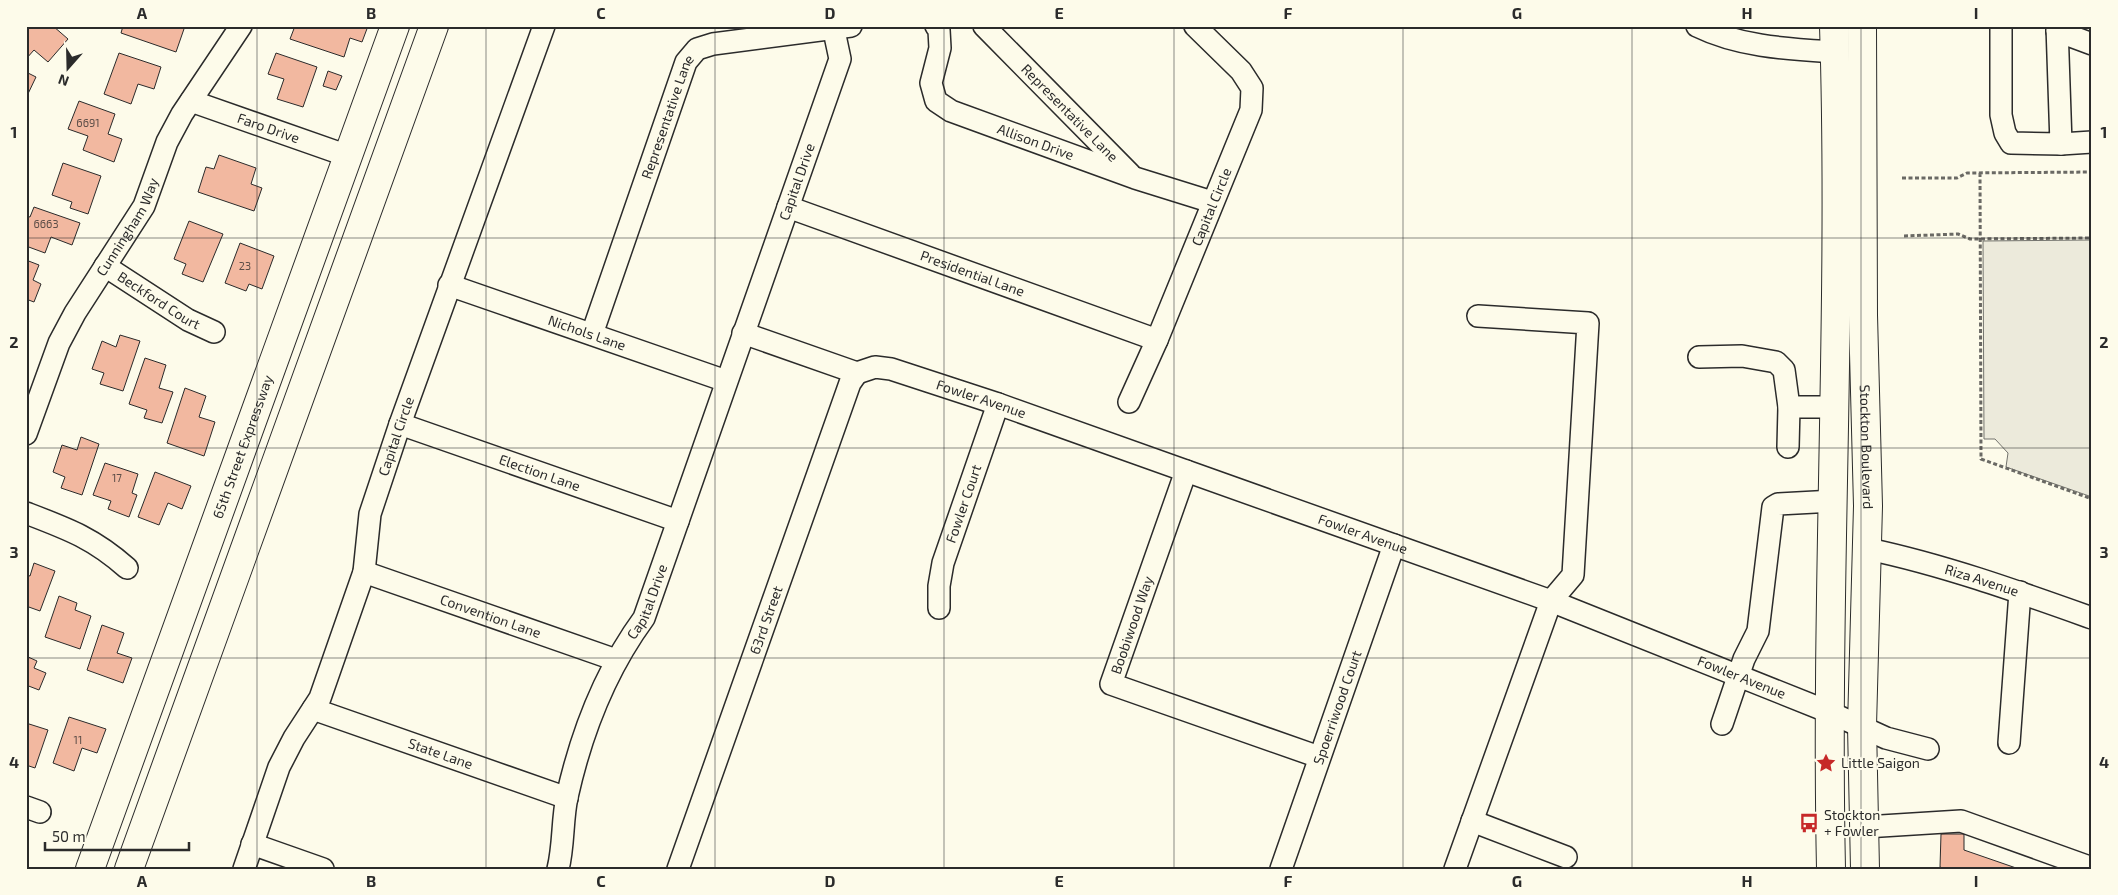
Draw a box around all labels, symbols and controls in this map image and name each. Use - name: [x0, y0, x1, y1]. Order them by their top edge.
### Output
- text: A: [137, 3, 148, 22]
- text: B: [366, 3, 376, 22]
- text: C: [596, 3, 606, 22]
- text: D: [825, 3, 836, 22]
- text: E: [1054, 3, 1064, 22]
- text: F: [1284, 3, 1293, 22]
- text: G: [1512, 3, 1522, 22]
- text: H: [1741, 3, 1753, 22]
- text: I: [1974, 3, 1978, 22]
- north arrow: [42, 42, 92, 92]
- street label: Representative Lane: [637, 51, 697, 181]
- street label: Representative Lane: [1018, 60, 1122, 165]
- text: N: [56, 71, 71, 90]
- street label: Faro Drive: [235, 109, 302, 146]
- house number: 6691: [76, 116, 100, 129]
- street label: Allison Drive: [995, 120, 1076, 163]
- text: 1: [11, 122, 17, 141]
- text: 1: [2101, 122, 2107, 141]
- street label: Capital Drive: [775, 141, 818, 222]
- street label: Capital Circle: [1187, 165, 1235, 248]
- street label: Cunningham Way: [92, 175, 162, 279]
- house number: 6663: [34, 217, 59, 230]
- street label: Presidential Lane: [918, 246, 1027, 300]
- house number: 23: [239, 259, 251, 272]
- street label: Beckford Court: [115, 267, 203, 332]
- street label: Nichols Lane: [546, 311, 628, 354]
- text: 2: [9, 332, 19, 351]
- text: 2: [2099, 332, 2109, 351]
- street label: 65th Street Expressway: [209, 372, 276, 521]
- street label: Fowler Avenue: [934, 375, 1028, 421]
- street label: Stockton Boulevard: [1857, 384, 1877, 509]
- street label: Capital Circle: [374, 394, 417, 478]
- street label: Election Lane: [497, 450, 583, 494]
- street label: Fowler Court: [942, 462, 984, 545]
- house number: 17: [112, 471, 122, 484]
- street label: Fowler Avenue: [1316, 510, 1410, 557]
- text: 3: [9, 542, 19, 561]
- text: 3: [2099, 542, 2109, 561]
- street label: Riza Avenue: [1943, 560, 2021, 600]
- street label: Capital Drive: [623, 562, 670, 642]
- street label: Boobiwood Way: [1107, 573, 1156, 676]
- street label: 63rd Street: [746, 583, 786, 656]
- street label: Convention Lane: [438, 590, 543, 641]
- street label: Spoerriwood Court: [1309, 648, 1365, 767]
- street label: Fowler Avenue: [1695, 651, 1788, 702]
- house number: 11: [74, 733, 82, 746]
- street label: State Lane: [406, 734, 475, 772]
- text: 4: [9, 752, 19, 771]
- place icon: Little Saigon: [1815, 752, 1837, 774]
- text: 4: [2099, 752, 2109, 771]
- place label: Little Saigon: [1841, 754, 1920, 771]
- place label: Stockton + Fowler: [1824, 806, 1880, 839]
- bus stop icon: Stockton + Fowler: [1798, 812, 1820, 834]
- scale bar: [45, 820, 189, 852]
- text: 50 m: [52, 827, 86, 845]
- text: A: [137, 871, 148, 890]
- text: B: [366, 871, 376, 890]
- text: C: [596, 871, 606, 890]
- text: D: [825, 871, 836, 890]
- text: E: [1054, 871, 1064, 890]
- text: F: [1284, 871, 1293, 890]
- text: G: [1512, 871, 1522, 890]
- text: H: [1741, 871, 1753, 890]
- text: I: [1974, 871, 1978, 890]

